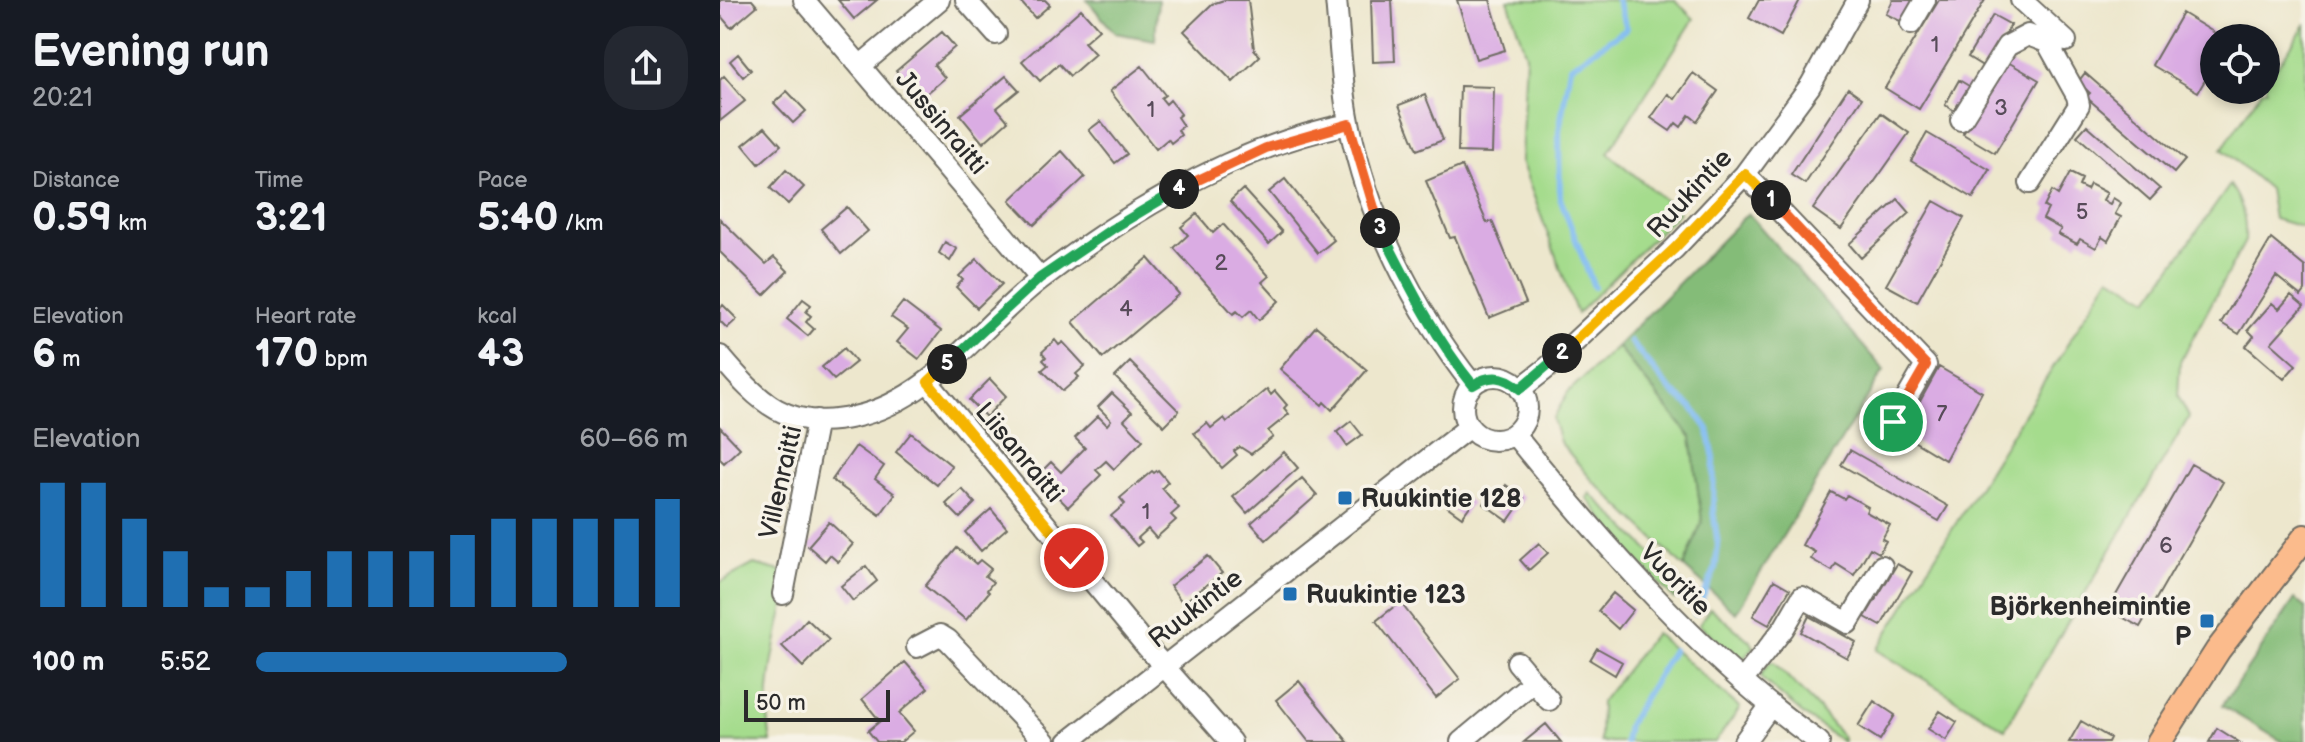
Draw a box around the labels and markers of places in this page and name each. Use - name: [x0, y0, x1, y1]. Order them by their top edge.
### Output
- pin: 4: [1159, 169, 1199, 209]
- pin: 1: [1751, 180, 1791, 220]
- pin: 3: [1360, 208, 1400, 248]
- pin: 2: [1542, 333, 1582, 373]
- pin: 5: [927, 344, 967, 384]
- pin: [1859, 388, 1927, 456]
- place label: Ruukintie 128: [1361, 484, 1522, 515]
- marker: Ruukintie 128: [1336, 489, 1354, 507]
- pin: [1040, 524, 1108, 592]
- place label: Ruukintie 123: [1306, 580, 1466, 611]
- marker: Ruukintie 123: [1281, 585, 1299, 603]
- place label: Björkenheimintie P: [1989, 592, 2192, 653]
- marker: Björkenheimintie P: [2198, 612, 2216, 630]

